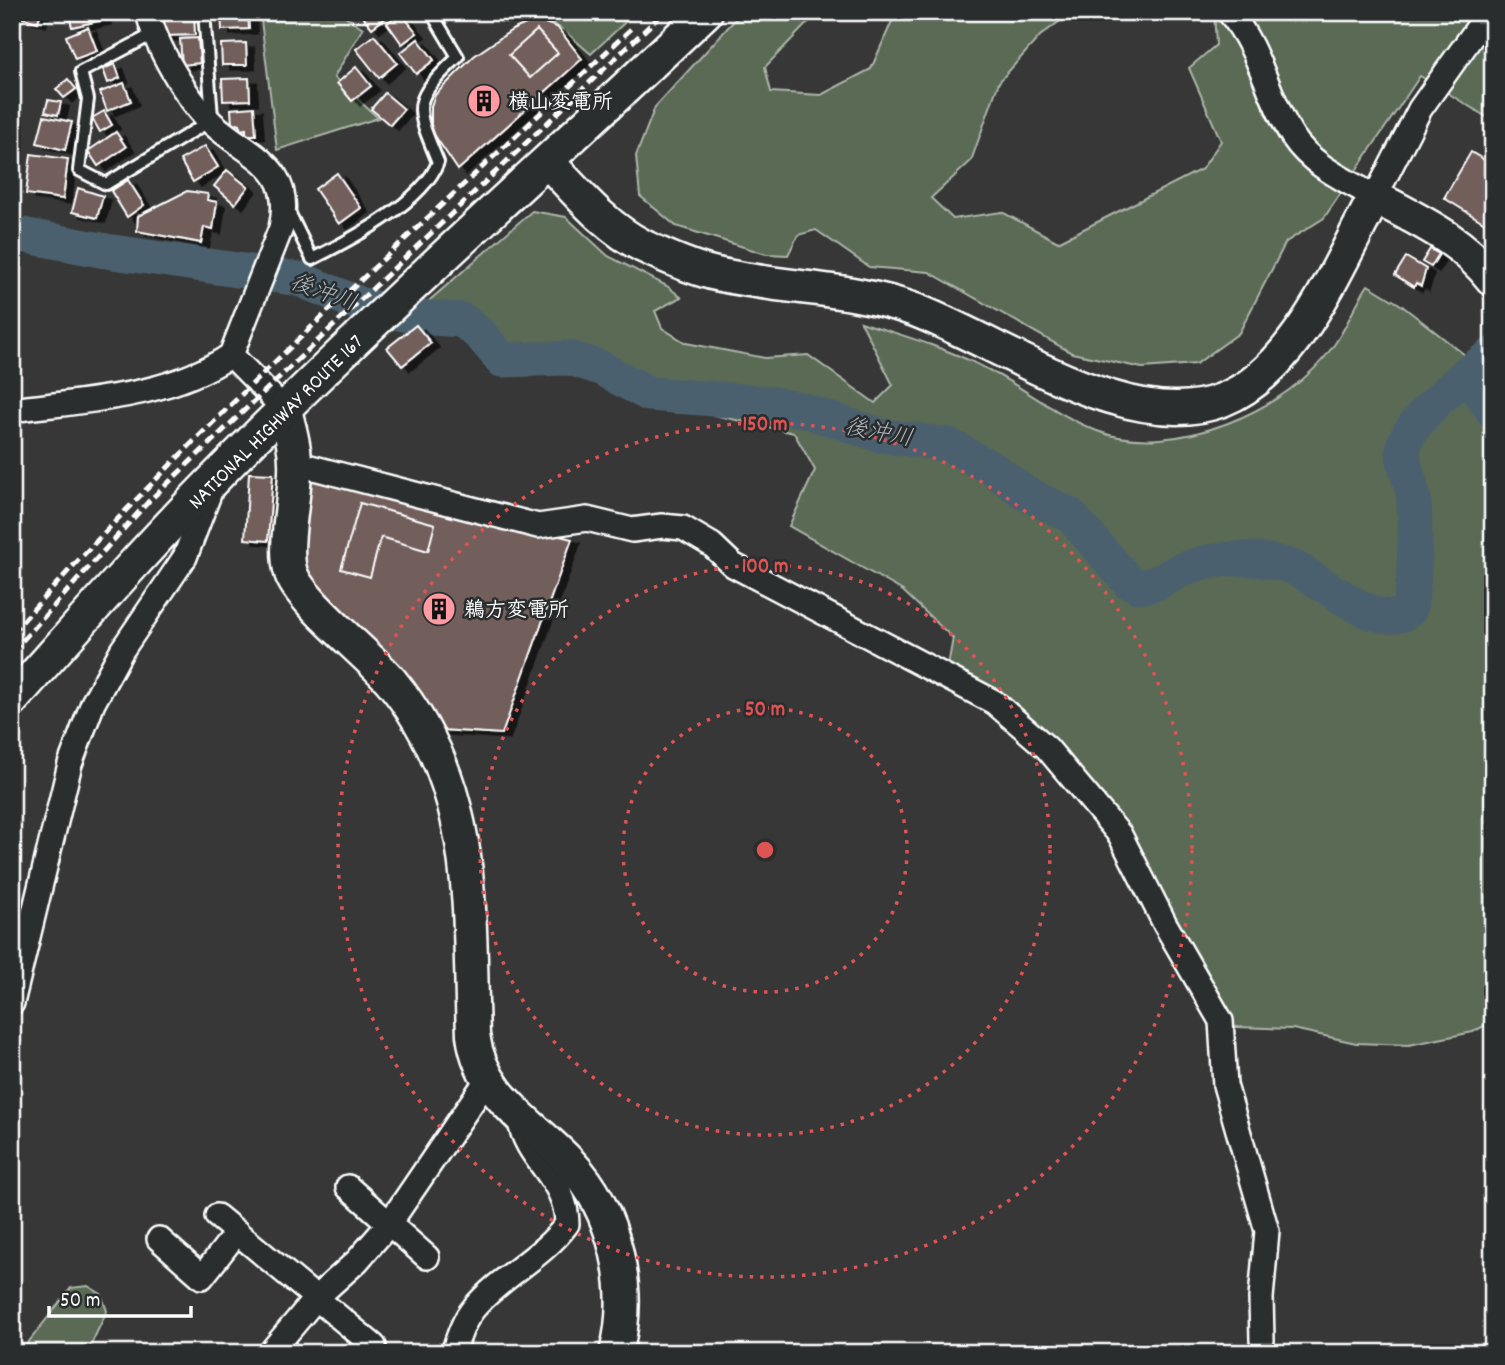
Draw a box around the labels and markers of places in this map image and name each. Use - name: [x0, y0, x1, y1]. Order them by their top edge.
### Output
- building icon: 横山変電所: [465, 82, 503, 120]
- place label: 横山変電所: [508, 89, 613, 119]
- building icon: 鵜方変電所: [420, 590, 458, 628]
- place label: 鵜方変電所: [464, 597, 569, 627]
- centre of rings: [753, 838, 777, 862]

